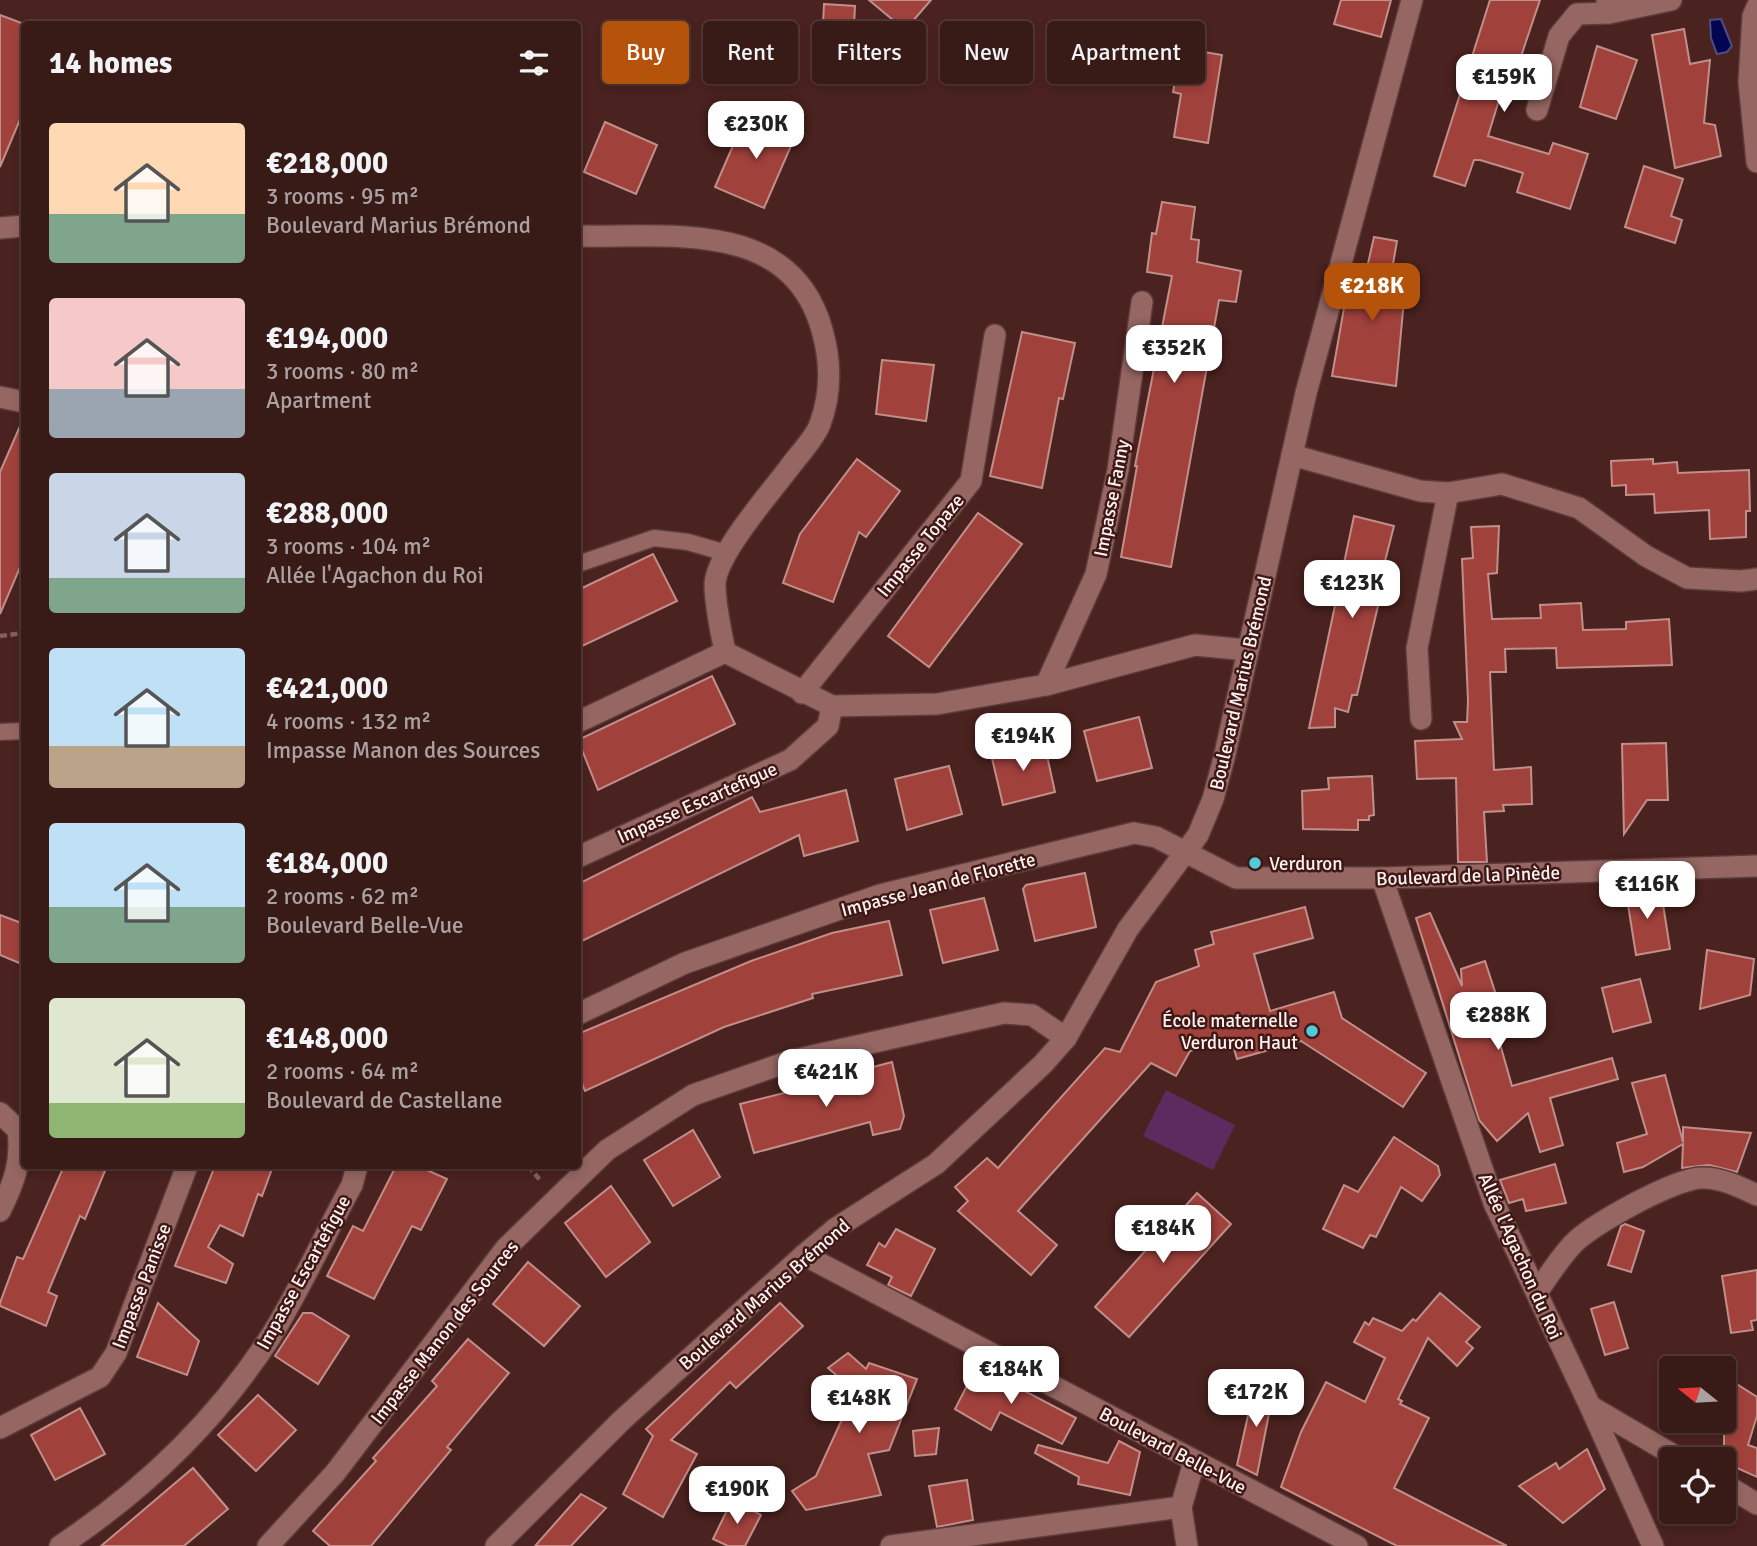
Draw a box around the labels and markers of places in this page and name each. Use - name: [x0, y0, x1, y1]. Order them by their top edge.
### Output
- pin: €159K: [1455, 54, 1553, 114]
- pin: €230K: [707, 102, 805, 161]
- pin: €218K: [1323, 264, 1421, 323]
- pin: €352K: [1125, 326, 1223, 385]
- pin: €123K: [1303, 560, 1401, 620]
- pin: €194K: [974, 714, 1072, 773]
- place label: Verduron: [1269, 852, 1343, 876]
- marker: Verduron: [1247, 855, 1263, 871]
- pin: €116K: [1598, 862, 1696, 921]
- pin: €288K: [1449, 992, 1547, 1052]
- place label: École maternelle Verduron Haut: [1162, 1009, 1298, 1055]
- marker: École maternelle Verduron Haut: [1304, 1023, 1320, 1039]
- pin: €421K: [777, 1050, 875, 1109]
- pin: €184K: [1114, 1206, 1212, 1265]
- pin: €184K: [962, 1346, 1060, 1406]
- pin: €172K: [1207, 1370, 1305, 1429]
- pin: €148K: [810, 1376, 908, 1435]
- pin: €190K: [688, 1466, 786, 1526]

